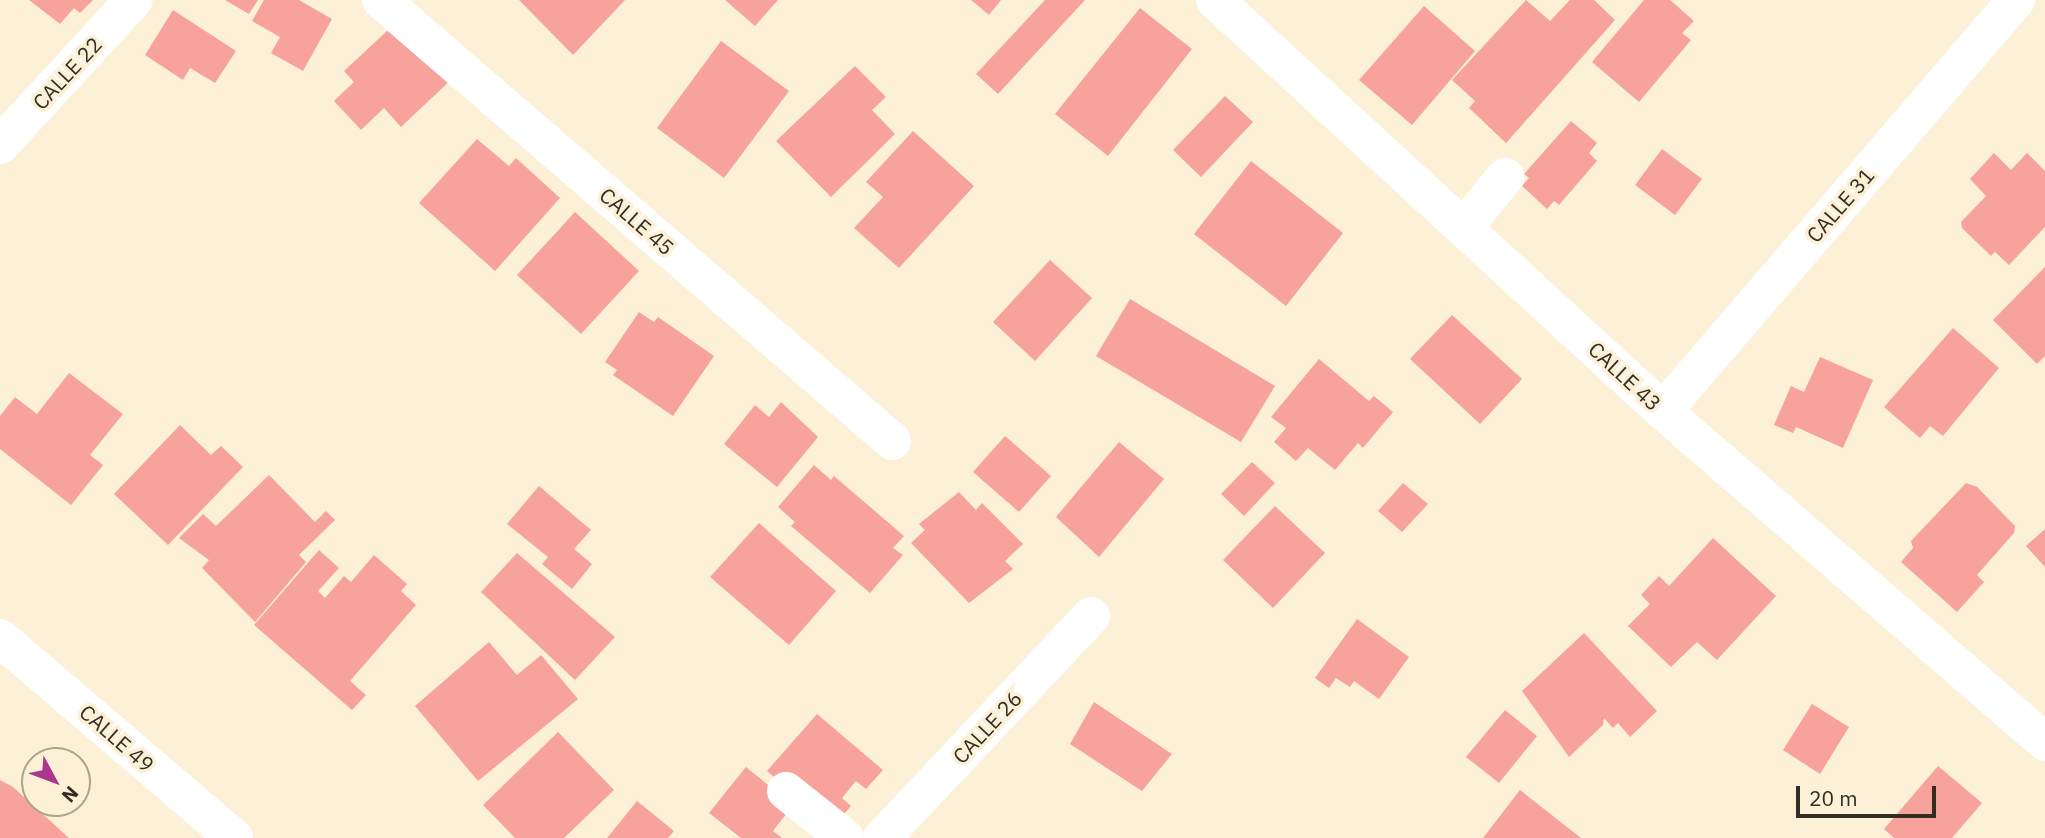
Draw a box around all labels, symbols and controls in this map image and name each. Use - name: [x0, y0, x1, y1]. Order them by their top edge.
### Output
- street label: CALLE 22: [27, 32, 107, 114]
- street label: CALLE 31: [1801, 163, 1879, 247]
- street label: CALLE 45: [595, 182, 679, 260]
- street label: CALLE 43: [1584, 336, 1666, 416]
- street label: CALLE 26: [947, 686, 1027, 768]
- street label: CALLE 49: [75, 699, 159, 777]
- north arrow: [21, 747, 91, 817]
- scale bar: [1800, 772, 1940, 816]
- text: N: [57, 781, 84, 808]
- text: 20 m: [1809, 784, 1858, 812]

